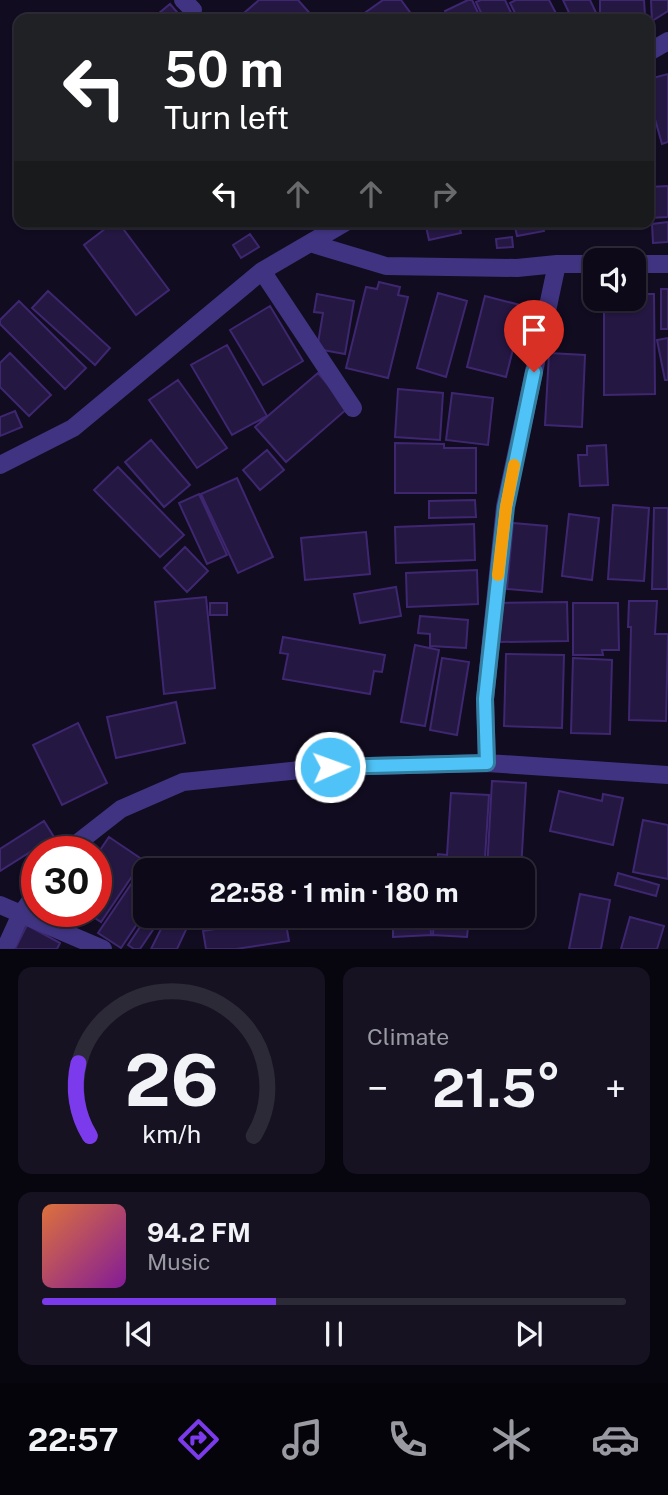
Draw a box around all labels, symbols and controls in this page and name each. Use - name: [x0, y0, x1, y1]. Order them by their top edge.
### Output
- text: 50 m: [164, 40, 284, 98]
- icon: left: [49, 42, 140, 133]
- text: Turn left: [164, 99, 289, 136]
- icon: left: [206, 175, 244, 213]
- icon: ahead: [279, 175, 317, 213]
- icon: ahead: [352, 175, 390, 213]
- icon: right: [425, 175, 463, 213]
- map controls: [583, 248, 646, 311]
- button: sound: [583, 248, 646, 311]
- pin: [504, 300, 564, 372]
- icon: arrive: [515, 311, 553, 349]
- position arrow: [293, 730, 367, 804]
- speed limit sign: 30: [21, 836, 112, 927]
- text: 22:58 · 1 min · 180 m: [210, 877, 458, 908]
- text: Climate: [367, 1023, 449, 1050]
- text: 26: [124, 1038, 219, 1123]
- text: 21.5°: [432, 1058, 561, 1119]
- text: −: [367, 1066, 388, 1111]
- text: +: [605, 1066, 626, 1111]
- text: km/h: [142, 1119, 201, 1149]
- text: 94.2 FM: [147, 1217, 251, 1248]
- text: Music: [147, 1248, 211, 1275]
- icon: previous: [120, 1315, 158, 1353]
- icon: pause: [315, 1315, 353, 1353]
- icon: next: [510, 1315, 548, 1353]
- icon: directions: [174, 1415, 223, 1464]
- icon: music: [278, 1415, 327, 1464]
- icon: phone: [383, 1415, 432, 1464]
- icon: climate: [487, 1415, 536, 1464]
- icon: car: [591, 1415, 640, 1464]
- text: 22:57: [28, 1421, 119, 1458]

